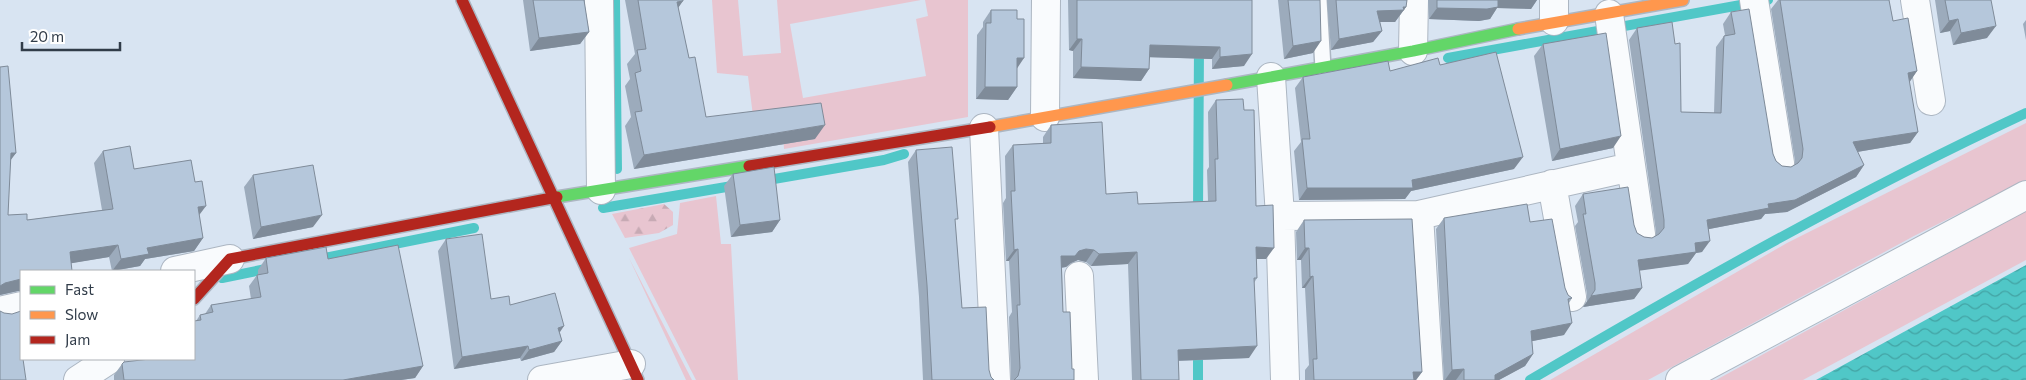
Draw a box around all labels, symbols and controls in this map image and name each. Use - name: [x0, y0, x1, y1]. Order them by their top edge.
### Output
- scale bar: [22, 20, 120, 52]
- text: 20 m: [30, 27, 64, 45]
- legend: [20, 270, 195, 360]
- text: Fast: [65, 280, 94, 298]
- text: Slow: [65, 305, 98, 323]
- text: Jam: [65, 330, 90, 348]

